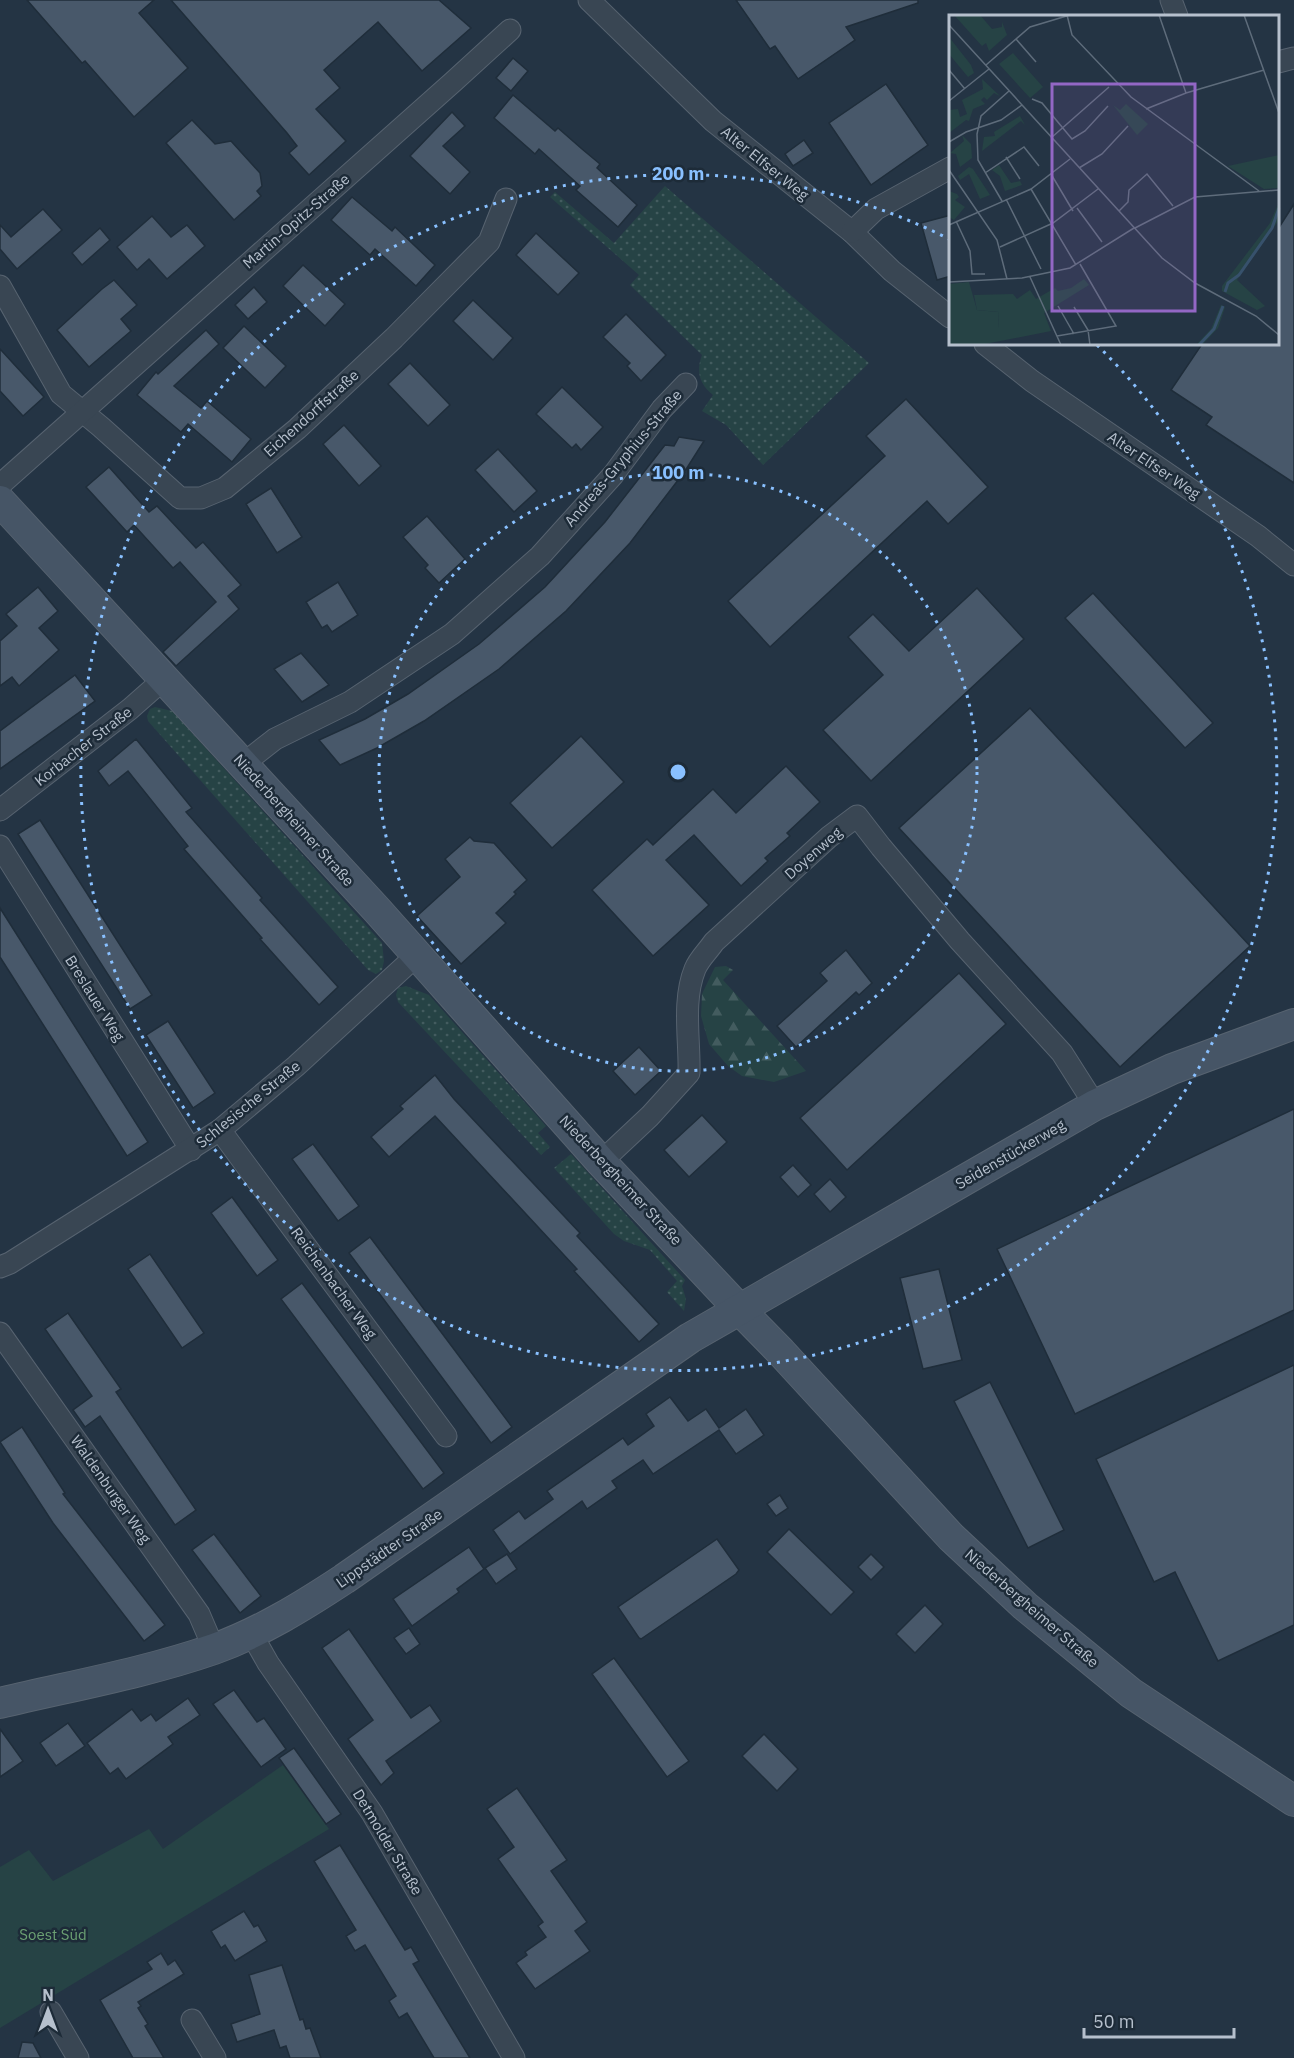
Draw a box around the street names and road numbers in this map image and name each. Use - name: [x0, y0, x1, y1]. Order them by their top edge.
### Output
- street label: Alter Elfser Weg: [717, 122, 813, 204]
- street label: Martin-Opitz-Straße: [239, 169, 353, 273]
- street label: Eichendorffstraße: [260, 365, 362, 461]
- street label: Andreas-Gryphius-Straße: [560, 386, 686, 530]
- street label: Alter Elfser Weg: [1104, 427, 1204, 503]
- street label: Korbacher Straße: [31, 702, 135, 790]
- street label: Niederbergheimer Straße: [230, 750, 358, 890]
- street label: Doyenweg: [780, 823, 846, 883]
- street label: Breslauer Weg: [61, 951, 129, 1045]
- street label: Schlesische Straße: [192, 1056, 304, 1152]
- street label: Niederbergheimer Straße: [556, 1111, 686, 1249]
- street label: Seidenstückerweg: [952, 1115, 1068, 1193]
- street label: Reichenbacher Weg: [287, 1223, 381, 1343]
- street label: Waldenburger Weg: [67, 1431, 155, 1547]
- street label: Lippstädter Straße: [332, 1504, 446, 1592]
- street label: Niederbergheimer Straße: [961, 1545, 1103, 1671]
- street label: Detmolder Straße: [349, 1786, 427, 1898]

